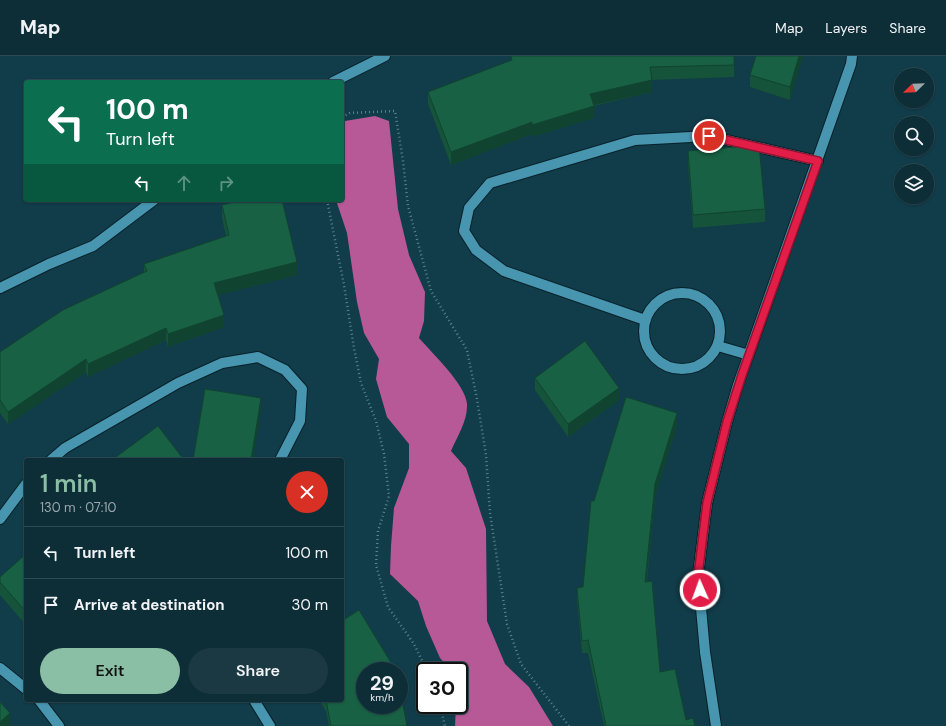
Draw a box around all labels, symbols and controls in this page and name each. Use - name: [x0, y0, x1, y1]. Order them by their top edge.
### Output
- text: Map: [20, 15, 60, 40]
- text: Map: [775, 19, 803, 37]
- text: Layers: [825, 19, 867, 37]
- text: Share: [889, 19, 926, 37]
- north arrow: [894, 68, 934, 108]
- map controls: [894, 68, 934, 204]
- text: 100 m: [106, 91, 189, 128]
- icon: left: [40, 96, 92, 148]
- button: search: [894, 116, 934, 156]
- pin: [692, 119, 726, 153]
- icon: arrive: [698, 125, 720, 147]
- text: Turn left: [106, 127, 175, 151]
- button: layers: [894, 164, 934, 204]
- icon: left: [131, 172, 153, 194]
- icon: ahead: [173, 172, 195, 194]
- icon: right: [215, 172, 237, 194]
- text: 1 min: [40, 468, 97, 499]
- button: close: [286, 471, 328, 513]
- text: 130 m · 07:10: [40, 499, 116, 516]
- icon: left: [40, 542, 62, 564]
- text: Turn left: [74, 543, 135, 563]
- text: 100 m: [285, 543, 328, 563]
- position arrow: [679, 569, 721, 611]
- icon: arrive: [40, 594, 62, 616]
- text: Arrive at destination: [74, 595, 225, 615]
- text: 30 m: [292, 595, 328, 615]
- button: Exit: [40, 648, 180, 694]
- button: Share: [188, 648, 328, 694]
- speed limit sign: 30: [416, 662, 468, 714]
- text: 29: [370, 670, 394, 696]
- text: km/h: [370, 691, 394, 704]

